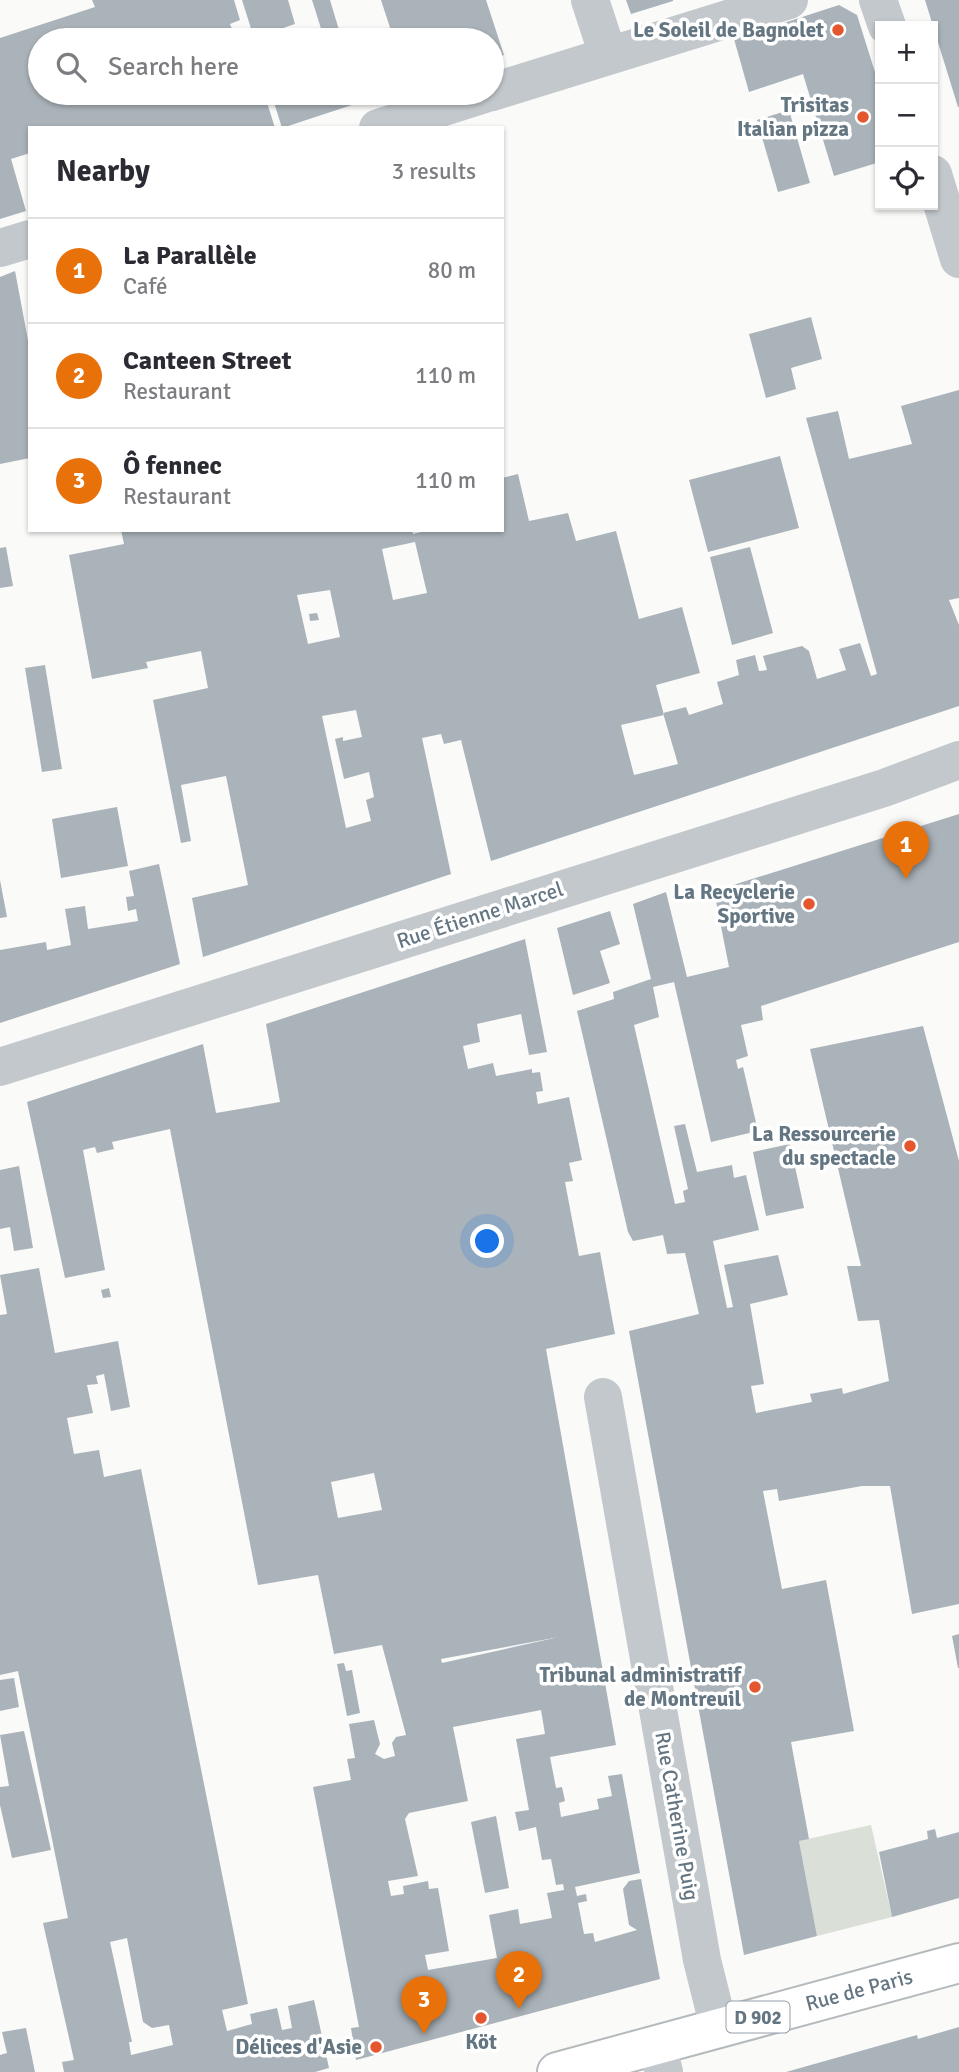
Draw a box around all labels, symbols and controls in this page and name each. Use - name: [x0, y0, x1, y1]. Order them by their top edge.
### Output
- place label: Le Soleil de Bagnolet: [633, 17, 824, 43]
- map controls: [875, 21, 938, 210]
- button: +: [875, 21, 938, 84]
- marker: Le Soleil de Bagnolet: [830, 22, 846, 38]
- search box: [28, 28, 504, 105]
- icon: search: [52, 48, 90, 86]
- text: Search here: [108, 51, 239, 83]
- button: −: [875, 84, 938, 147]
- place label: Trisitas Italian pizza: [737, 92, 849, 142]
- marker: Trisitas Italian pizza: [855, 109, 871, 125]
- button: locate: [875, 147, 938, 210]
- text: Nearby: [56, 153, 150, 190]
- text: 3 results: [392, 157, 476, 186]
- text: La Parallèle: [123, 240, 257, 272]
- text: 1: [73, 256, 85, 285]
- text: 80 m: [428, 256, 476, 285]
- text: Café: [123, 272, 167, 301]
- text: Canteen Street: [123, 345, 291, 377]
- text: 2: [73, 361, 85, 390]
- text: 110 m: [415, 361, 476, 390]
- text: Restaurant: [123, 377, 231, 406]
- text: Ô fennec: [123, 450, 222, 482]
- text: 3: [73, 466, 85, 495]
- text: 110 m: [415, 466, 476, 495]
- text: Restaurant: [123, 482, 231, 511]
- pin: 1: [883, 821, 929, 879]
- street label: Rue Étienne Marcel: [393, 876, 567, 954]
- place label: La Recyclerie Sportive: [673, 879, 795, 929]
- marker: La Recyclerie Sportive: [801, 896, 817, 912]
- place label: La Ressourcerie du spectacle: [752, 1121, 896, 1171]
- marker: La Ressourcerie du spectacle: [902, 1138, 918, 1154]
- your location: [470, 1224, 504, 1258]
- place label: Tribunal administratif de Montreuil: [539, 1662, 742, 1712]
- marker: Tribunal administratif de Montreuil: [747, 1679, 763, 1695]
- street label: Rue Catherine Puig: [649, 1729, 705, 1903]
- pin: 2: [496, 1951, 542, 2009]
- street label: Rue de Paris: [802, 1963, 916, 2017]
- pin: 3: [401, 1976, 447, 2034]
- road number: D 902: [726, 2002, 790, 2033]
- marker: Köt: [473, 2010, 489, 2026]
- place label: Köt: [465, 2029, 497, 2055]
- place label: Délices d'Asie: [235, 2034, 362, 2060]
- marker: Délices d'Asie: [368, 2039, 384, 2055]

